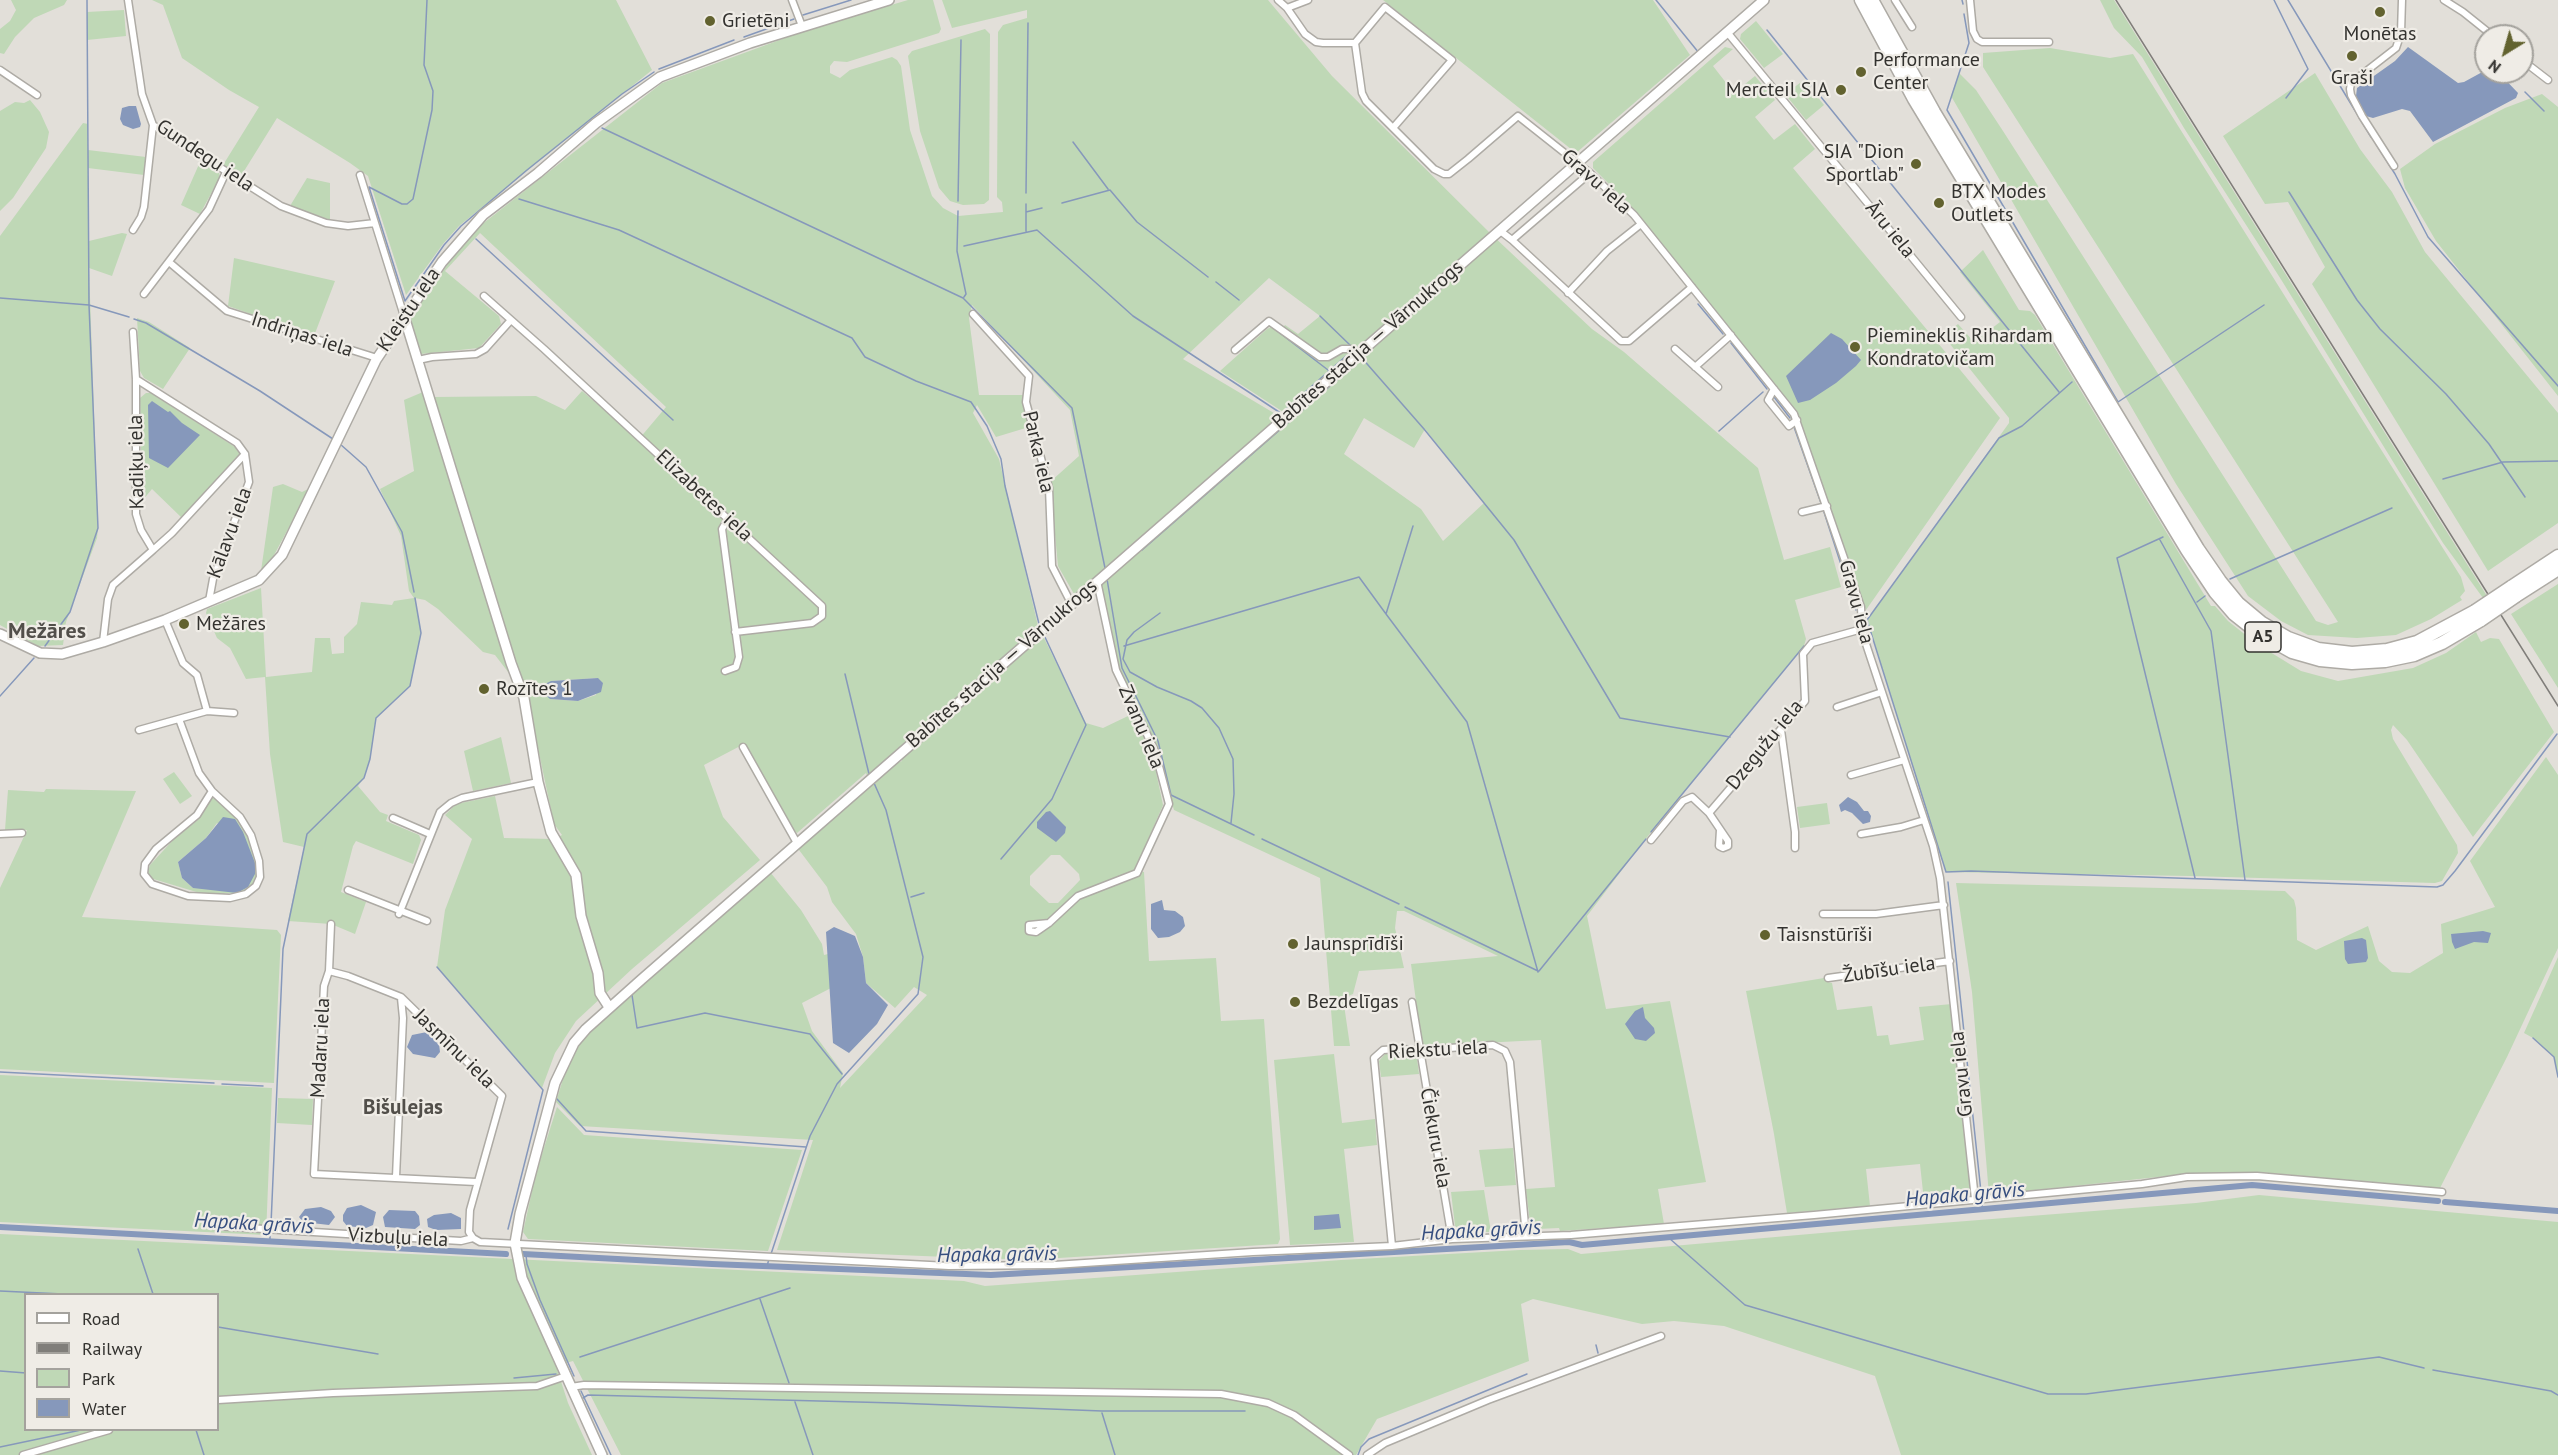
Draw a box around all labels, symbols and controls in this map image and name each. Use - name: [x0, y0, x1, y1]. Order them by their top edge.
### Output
- marker: Monētas: [2373, 5, 2387, 19]
- place label: Grietēni: [722, 9, 790, 33]
- marker: Grietēni: [703, 14, 717, 28]
- place label: Monētas: [2344, 22, 2416, 46]
- north arrow: [2474, 24, 2534, 84]
- place label: Performance Center: [1873, 48, 1980, 95]
- marker: Graši: [2345, 49, 2359, 63]
- text: N: [2484, 56, 2505, 78]
- marker: Performance Center: [1854, 65, 1868, 79]
- place label: Graši: [2331, 66, 2373, 90]
- place label: Mercteil SIA: [1726, 78, 1829, 102]
- marker: Mercteil SIA: [1834, 83, 1848, 97]
- street label: Gundegu iela: [152, 115, 258, 197]
- place label: SIA "Dion Sportlab": [1824, 140, 1904, 187]
- street label: Gravu iela: [1556, 144, 1636, 220]
- marker: SIA "Dion Sportlab": [1909, 157, 1923, 171]
- place label: BTX Modes Outlets: [1951, 180, 2046, 227]
- marker: BTX Modes Outlets: [1932, 196, 1946, 210]
- street label: Āru iela: [1860, 197, 1920, 263]
- street label: Babītes stacija — Vārnukrogs: [1268, 256, 1468, 434]
- street label: Kleistu iela: [372, 263, 446, 357]
- street label: Indriņas iela: [248, 307, 356, 363]
- place label: Piemineklis Rihardam Kondratovičam: [1867, 324, 2053, 371]
- marker: Piemineklis Rihardam Kondratovičam: [1848, 340, 1862, 354]
- street label: Parka iela: [1017, 409, 1059, 495]
- street label: Kadiķu iela: [124, 414, 150, 510]
- street label: Elizabetes iela: [651, 445, 757, 547]
- street label: Kālavu iela: [202, 484, 258, 582]
- street label: Gravu iela: [1833, 557, 1879, 647]
- street label: Babītes stacija — Vārnukrogs: [902, 575, 1102, 753]
- place label: Mežāres: [196, 612, 266, 636]
- marker: Mežāres: [177, 617, 191, 631]
- district label: Mežāres: [8, 619, 86, 645]
- road number: A5: [2245, 622, 2281, 652]
- place label: Rozītes 1: [496, 677, 573, 701]
- marker: Rozītes 1: [477, 682, 491, 696]
- street label: Zvanu iela: [1113, 682, 1169, 772]
- street label: Dzegužu iela: [1721, 695, 1809, 795]
- place label: Taisnstūrīši: [1777, 923, 1873, 947]
- marker: Taisnstūrīši: [1758, 928, 1772, 942]
- place label: Jaunsprīdīši: [1305, 932, 1404, 956]
- marker: Jaunsprīdīši: [1286, 937, 1300, 951]
- street label: Žubīšu iela: [1841, 952, 1937, 988]
- place label: Bezdelīgas: [1307, 990, 1399, 1014]
- marker: Bezdelīgas: [1288, 995, 1302, 1009]
- street label: Madaru iela: [306, 997, 336, 1099]
- street label: Jasmīnu iela: [408, 1004, 500, 1094]
- street label: Gravu iela: [1946, 1030, 1978, 1118]
- street label: Riekstu iela: [1388, 1035, 1488, 1065]
- street label: Čiekuru iela: [1414, 1086, 1456, 1190]
- district label: Bišulejas: [363, 1095, 443, 1121]
- water label: Hapaka grāvis: [1904, 1177, 2026, 1213]
- water label: Hapaka grāvis: [193, 1208, 315, 1240]
- water label: Hapaka grāvis: [1420, 1215, 1542, 1247]
- street label: Vizbuļu iela: [347, 1223, 449, 1253]
- water label: Hapaka grāvis: [937, 1241, 1057, 1269]
- legend: [24, 1293, 219, 1431]
- text: Road: [82, 1307, 120, 1330]
- text: Railway: [82, 1337, 142, 1360]
- text: Park: [82, 1367, 115, 1390]
- text: Water: [82, 1397, 126, 1420]

